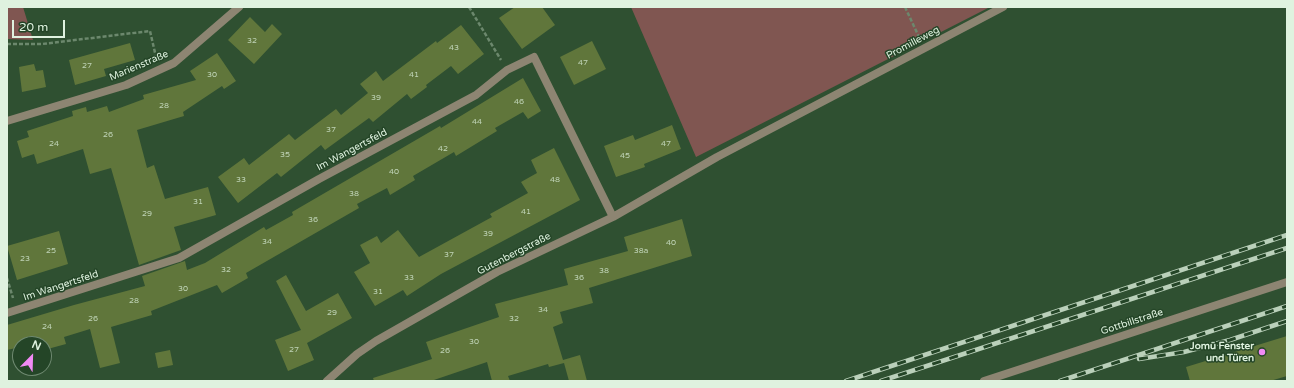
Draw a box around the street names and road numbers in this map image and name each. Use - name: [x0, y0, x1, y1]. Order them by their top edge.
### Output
- street label: Promilleweg: [884, 24, 942, 62]
- street label: Marienstraße: [108, 48, 170, 84]
- street label: Im Wangertsfeld: [315, 126, 389, 174]
- street label: Gutenbergstraße: [475, 230, 553, 278]
- street label: Im Wangertsfeld: [22, 268, 100, 304]
- street label: Gottbillstraße: [1099, 306, 1165, 338]

